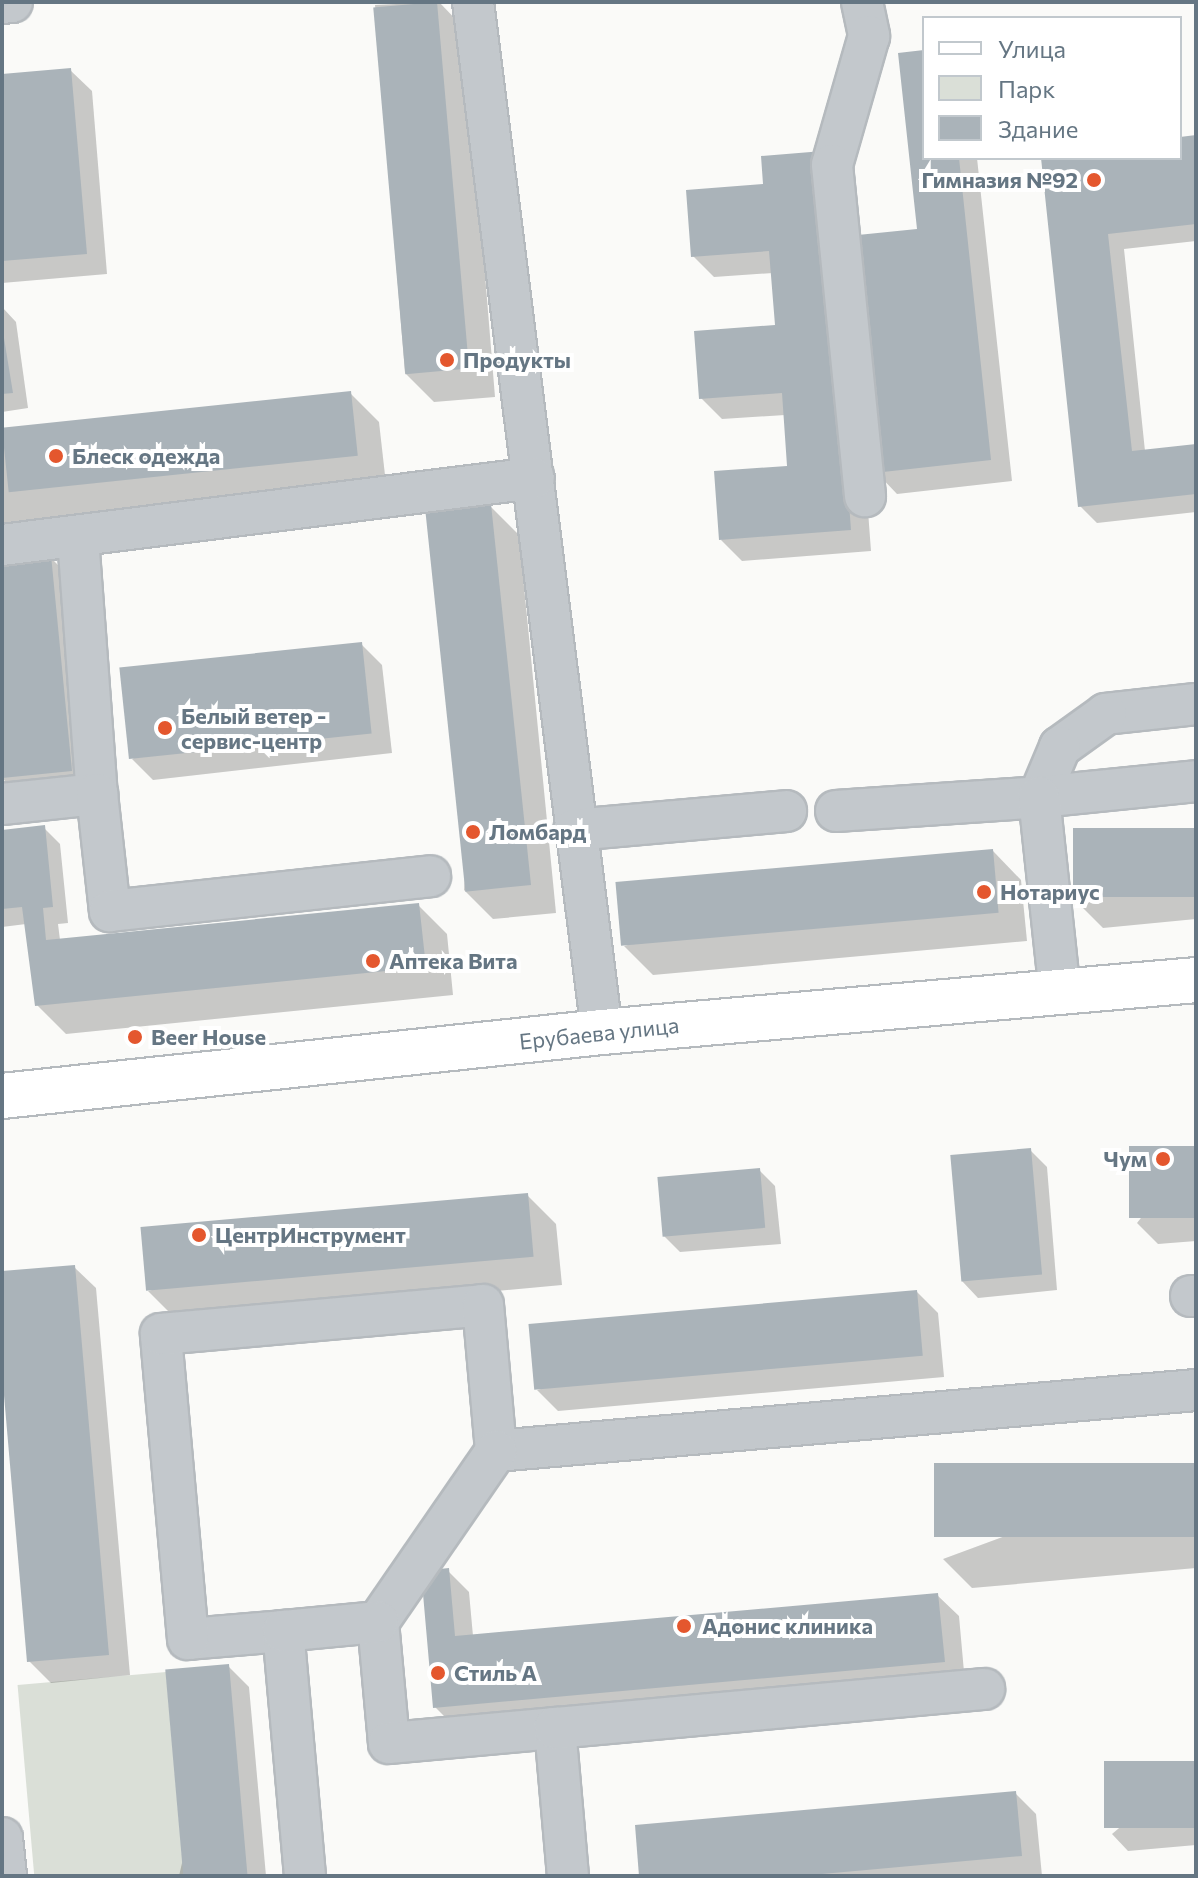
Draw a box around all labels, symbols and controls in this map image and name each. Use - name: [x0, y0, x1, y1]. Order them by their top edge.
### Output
- legend: [922, 16, 1182, 160]
- text: Улица: [998, 34, 1066, 63]
- text: Парк: [998, 74, 1055, 103]
- text: Здание: [998, 114, 1078, 143]
- place label: Гимназия №92: [921, 167, 1078, 193]
- marker: Гимназия №92: [1085, 171, 1103, 189]
- place label: Продукты: [463, 347, 571, 373]
- marker: Продукты: [438, 351, 456, 369]
- place label: Блеск одежда: [72, 443, 220, 469]
- marker: Блеск одежда: [47, 447, 65, 465]
- place label: Белый ветер - сервис-центр: [181, 702, 326, 754]
- marker: Белый ветер - сервис-центр: [156, 719, 174, 737]
- place label: Ломбард: [489, 819, 586, 845]
- marker: Ломбард: [464, 823, 482, 841]
- place label: Нотариус: [1000, 879, 1100, 905]
- marker: Нотариус: [975, 883, 993, 901]
- place label: Аптека Вита: [389, 948, 517, 974]
- marker: Аптека Вита: [364, 952, 382, 970]
- street label: Ерубаева улица: [518, 1011, 680, 1055]
- place label: Beer House: [151, 1024, 266, 1050]
- marker: Beer House: [126, 1028, 144, 1046]
- place label: Чум: [1104, 1146, 1147, 1172]
- marker: Чум: [1154, 1150, 1172, 1168]
- place label: ЦентрИнструмент: [215, 1222, 406, 1248]
- marker: ЦентрИнструмент: [190, 1226, 208, 1244]
- place label: Адонис клиника: [702, 1613, 873, 1639]
- marker: Адонис клиника: [673, 1615, 695, 1637]
- place label: Стиль А: [454, 1660, 537, 1686]
- marker: Стиль А: [429, 1664, 447, 1682]

